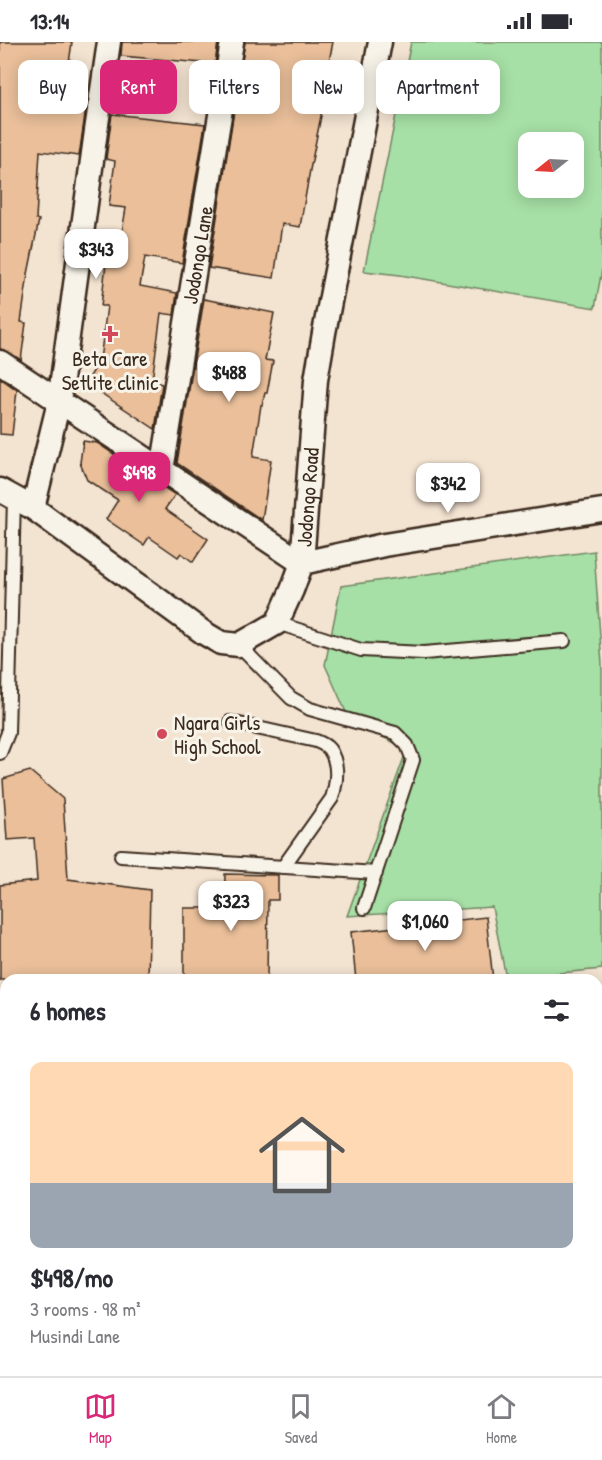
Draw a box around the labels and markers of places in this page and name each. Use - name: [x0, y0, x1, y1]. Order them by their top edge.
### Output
- pin: $343: [60, 229, 132, 280]
- marker: Beta Care Setlite clinic: [101, 325, 119, 343]
- place label: Beta Care Setlite clinic: [62, 344, 159, 397]
- pin: $488: [193, 352, 265, 403]
- pin: $498: [103, 452, 175, 503]
- pin: $342: [412, 463, 484, 514]
- place label: Ngara Girls High School: [174, 708, 261, 761]
- marker: Ngara Girls High School: [155, 727, 169, 741]
- pin: $323: [195, 881, 267, 932]
- pin: $1,060: [376, 901, 474, 952]

